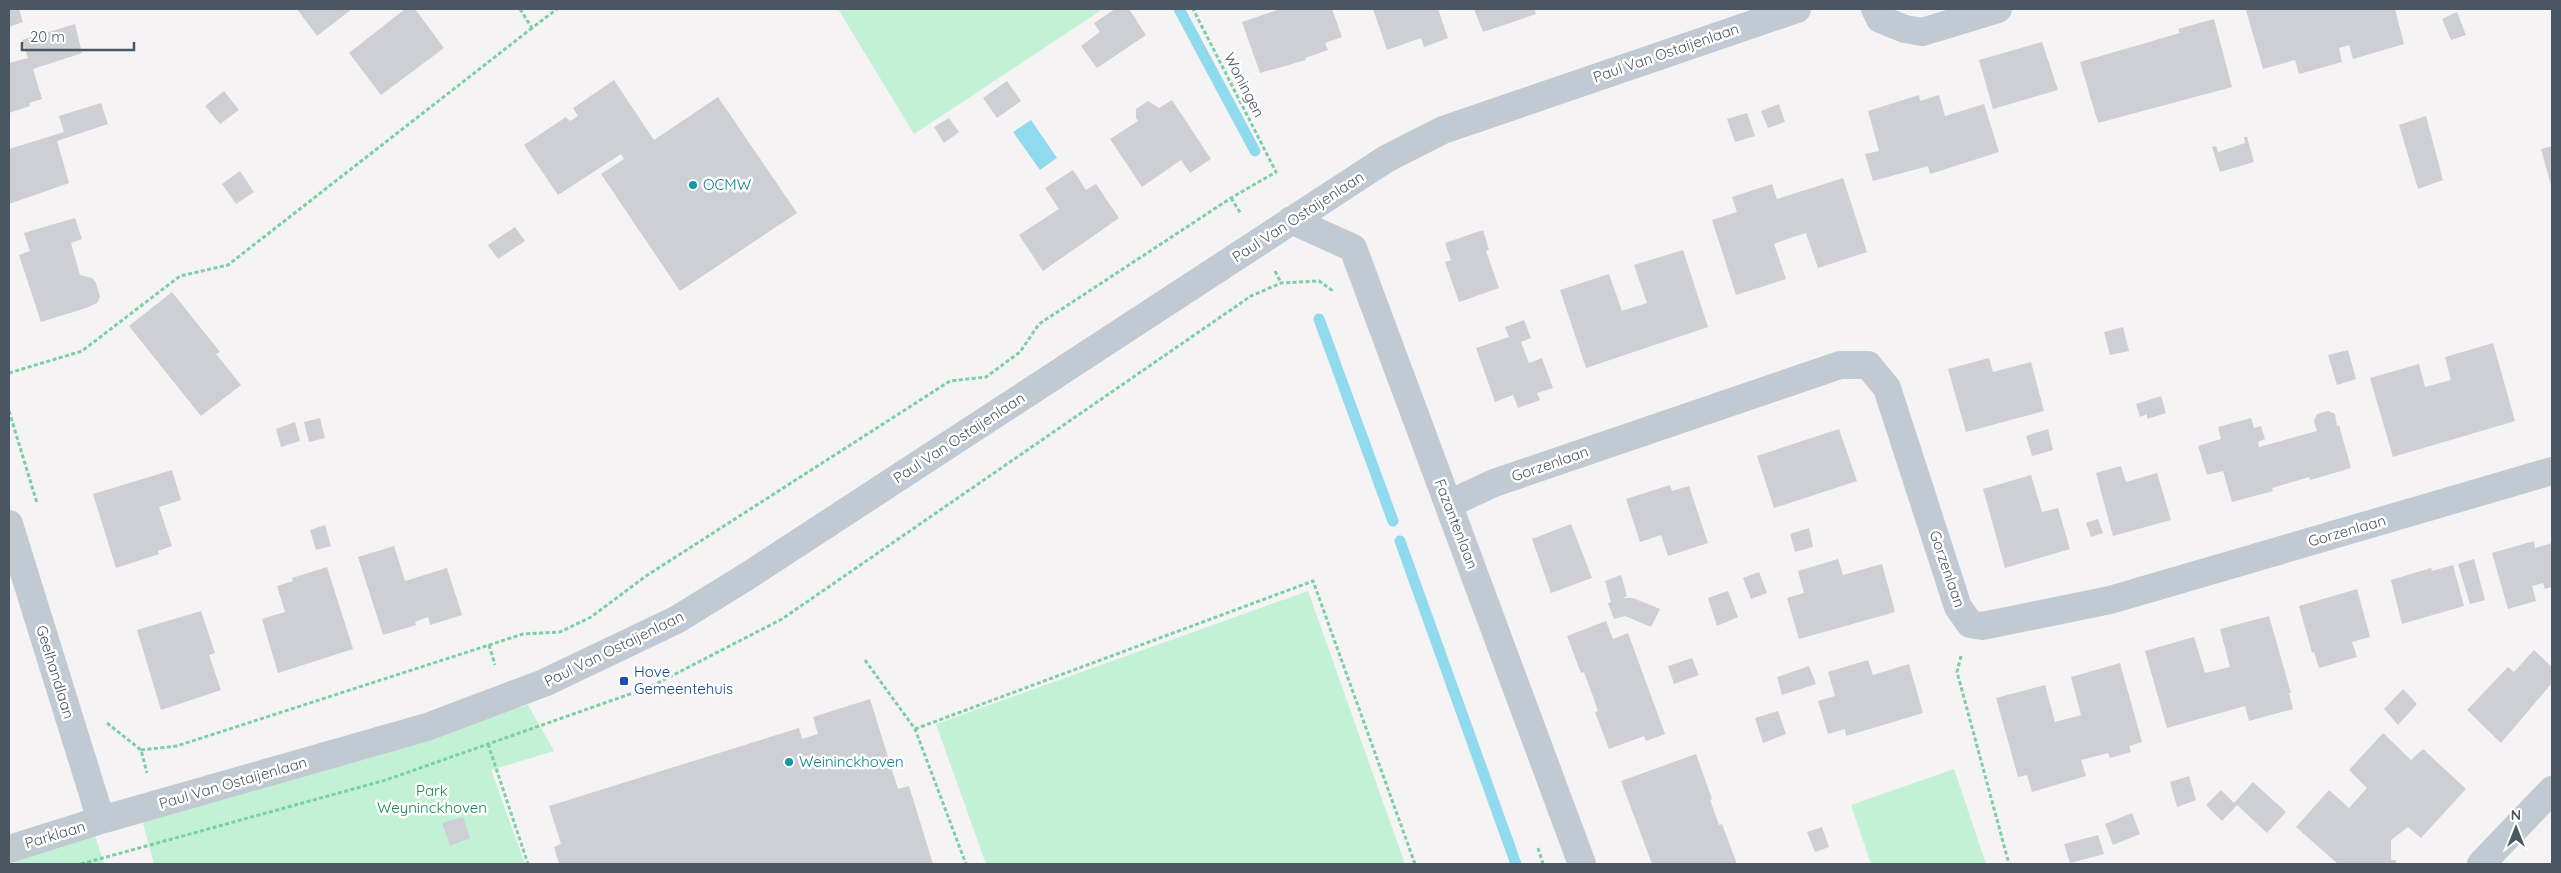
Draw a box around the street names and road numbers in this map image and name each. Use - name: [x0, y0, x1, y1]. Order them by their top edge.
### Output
- street label: Paul Van Ostaijenlaan: [1590, 19, 1741, 86]
- street label: Woningen: [1220, 49, 1269, 120]
- street label: Paul Van Ostaijenlaan: [1228, 167, 1367, 266]
- street label: Paul Van Ostaijenlaan: [889, 388, 1028, 487]
- street label: Gorzenlaan: [1509, 442, 1591, 486]
- street label: Fazantenlaan: [1431, 476, 1482, 571]
- street label: Gorzenlaan: [2306, 510, 2388, 551]
- street label: Gorzenlaan: [1925, 528, 1969, 610]
- street label: Paul Van Ostaijenlaan: [541, 606, 687, 691]
- street label: Geelhandlaan: [32, 623, 79, 721]
- street label: Paul Van Ostaijenlaan: [157, 752, 309, 813]
- street label: Parklaan: [22, 816, 87, 853]

